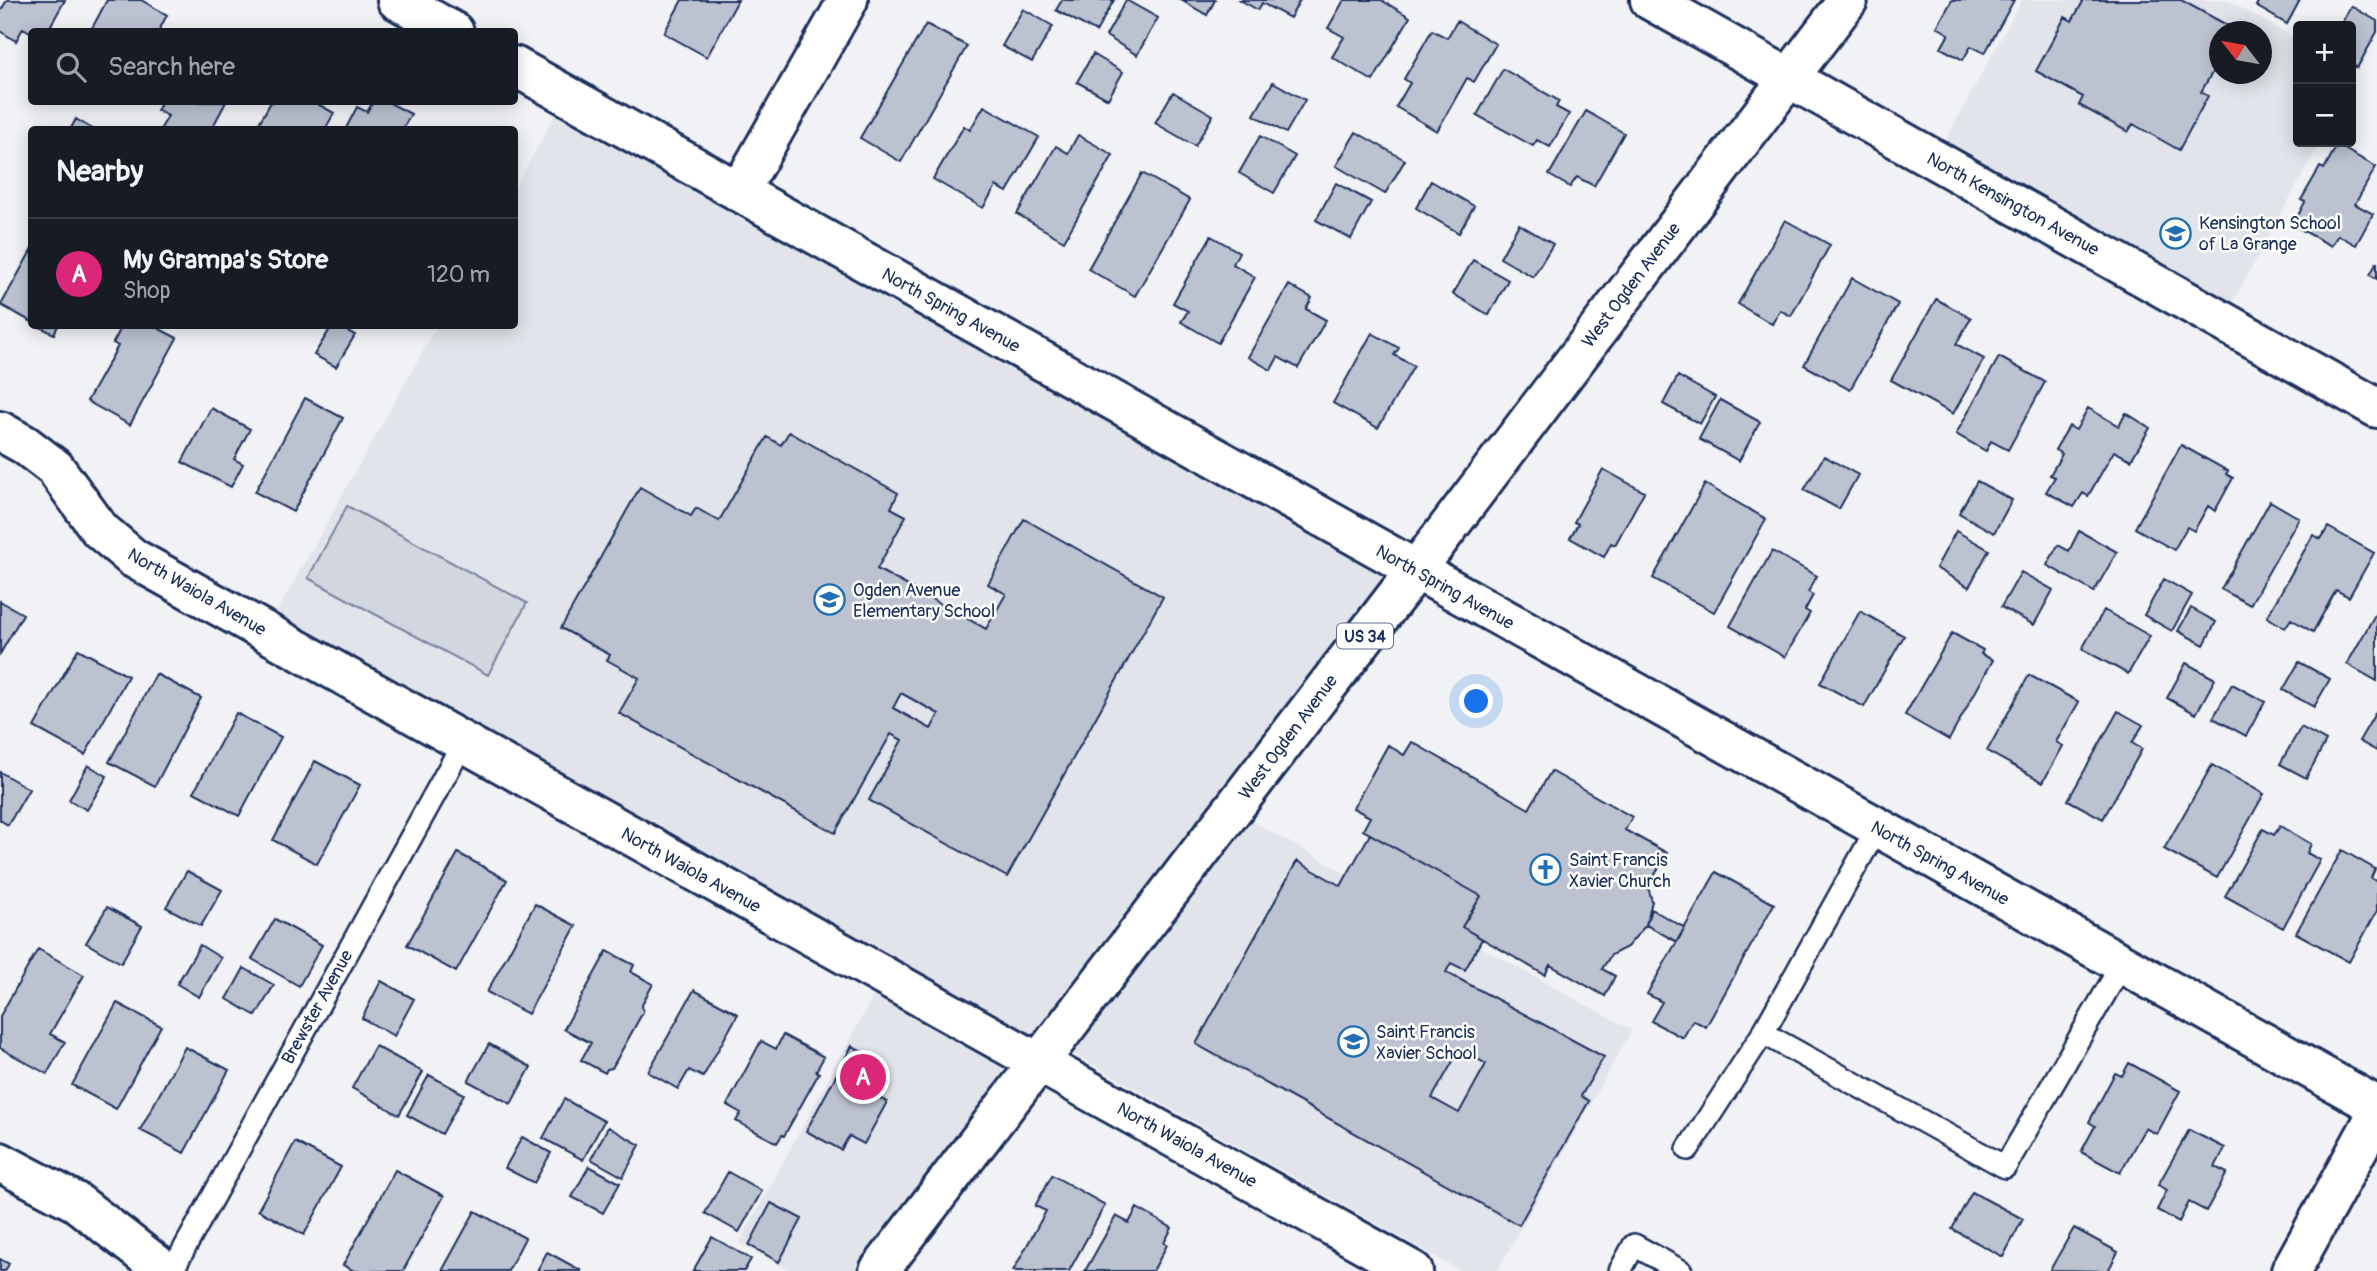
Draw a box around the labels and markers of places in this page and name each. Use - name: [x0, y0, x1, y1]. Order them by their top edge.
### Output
- place label: Kensington School of La Grange: [2199, 212, 2341, 256]
- school or university icon: Kensington School of La Grange: [2159, 216, 2193, 250]
- place label: Ogden Avenue Elementary School: [853, 579, 995, 623]
- school or university icon: Ogden Avenue Elementary School: [813, 583, 847, 617]
- place label: Saint Francis Xavier Church: [1569, 849, 1671, 893]
- church icon: Saint Francis Xavier Church: [1529, 853, 1563, 887]
- place label: Saint Francis Xavier School: [1376, 1021, 1477, 1065]
- school or university icon: Saint Francis Xavier School: [1336, 1025, 1370, 1059]
- pin: A: [840, 1051, 886, 1103]

